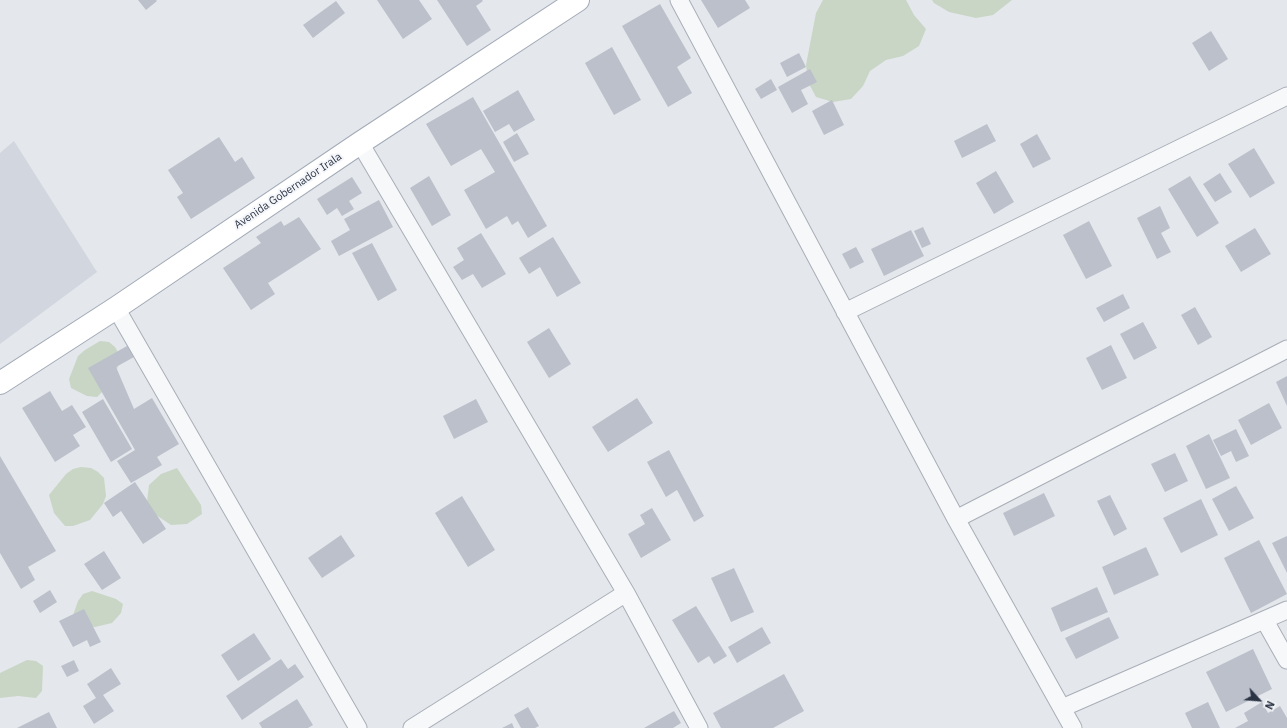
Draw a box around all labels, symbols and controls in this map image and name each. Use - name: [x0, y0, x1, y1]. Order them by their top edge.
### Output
- street label: Avenida Gobernador Irala: [232, 150, 344, 232]
- north arrow: [1239, 680, 1279, 720]
- text: N: [1262, 699, 1278, 712]

